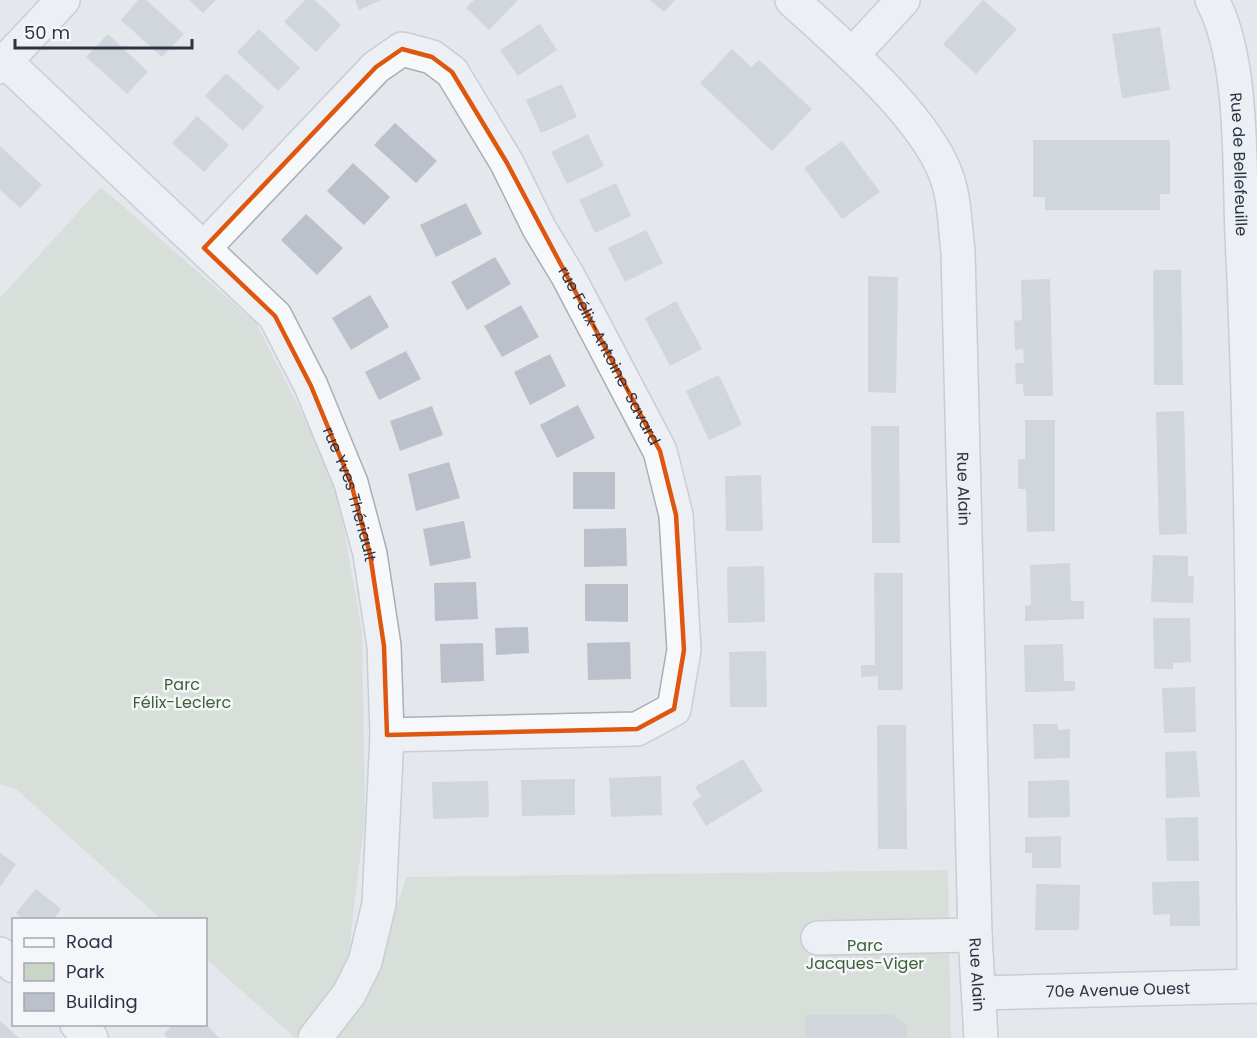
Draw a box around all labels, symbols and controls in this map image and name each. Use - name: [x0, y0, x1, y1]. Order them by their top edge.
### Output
- scale bar: [15, 12, 192, 50]
- text: 50 m: [24, 20, 70, 45]
- street label: Rue de Bellefeuille: [1224, 91, 1253, 237]
- street label: rue Félix-Antoine-Savard: [553, 262, 666, 449]
- street label: rue Yves Thériault: [317, 423, 382, 563]
- street label: Rue Alain: [951, 452, 976, 526]
- park label: Parc Félix-Leclerc: [133, 673, 231, 714]
- legend: [12, 918, 207, 1026]
- text: Road: [66, 929, 113, 954]
- park label: Parc Jacques-Viger: [806, 934, 924, 975]
- street label: Rue Alain: [963, 937, 990, 1012]
- text: Park: [66, 959, 105, 984]
- street label: 70e Avenue Ouest: [1046, 977, 1191, 1003]
- text: Building: [66, 989, 138, 1014]

